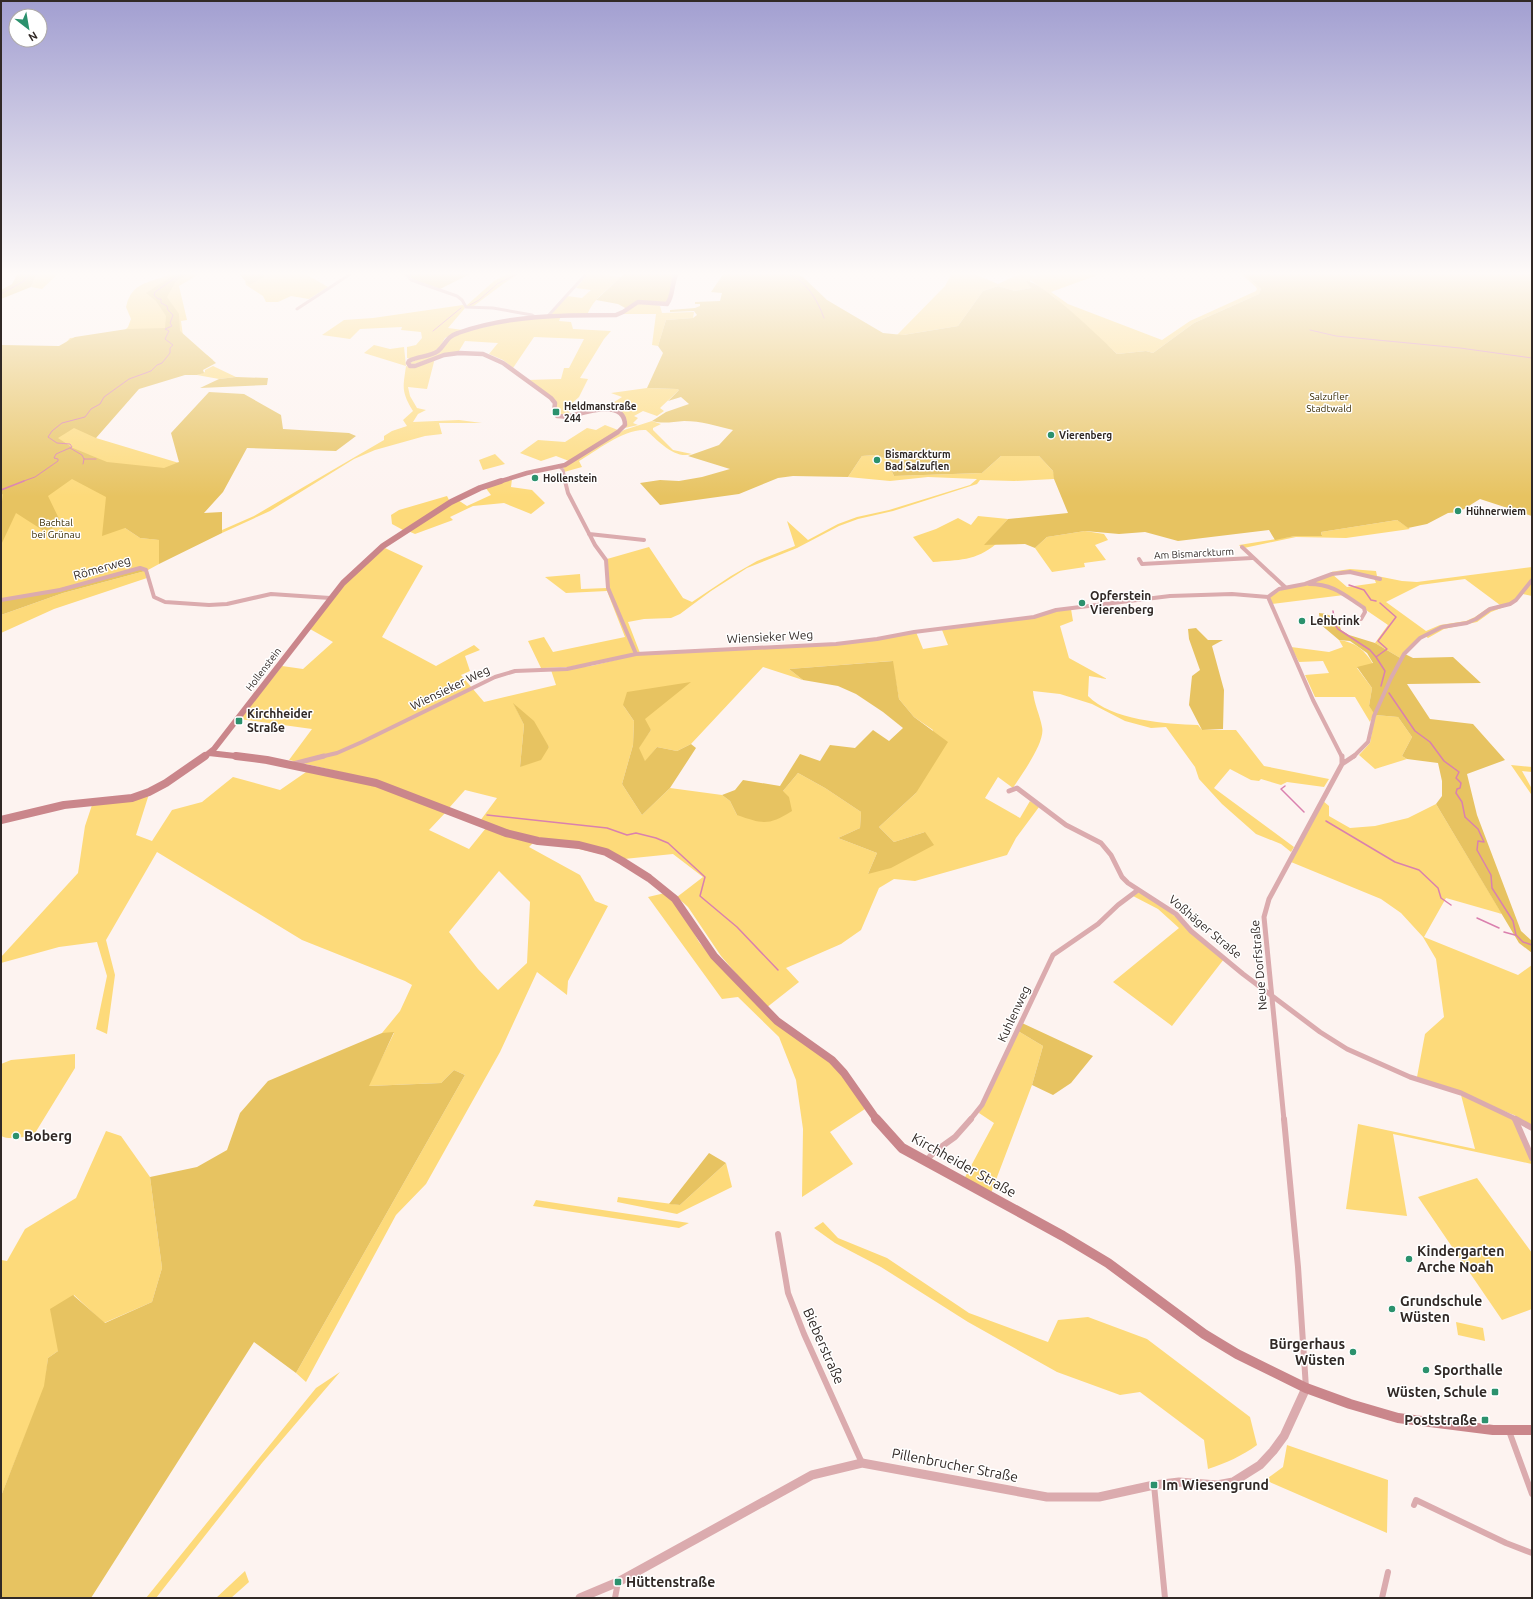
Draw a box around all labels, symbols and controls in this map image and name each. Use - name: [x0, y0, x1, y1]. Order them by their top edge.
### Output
- north arrow: [8, 8, 48, 48]
- text: N: [27, 29, 40, 44]
- park label: Salzufler Stadtwald: [1306, 391, 1352, 414]
- place label: Heldmanstraße 244: [564, 401, 637, 424]
- marker: Heldmanstraße 244: [551, 407, 561, 417]
- marker: Vierenberg: [1046, 430, 1056, 440]
- place label: Vierenberg: [1059, 430, 1112, 441]
- place label: Bismarckturm Bad Salzuflen: [885, 449, 951, 472]
- marker: Bismarckturm Bad Salzuflen: [872, 455, 882, 465]
- marker: Hollenstein: [530, 473, 540, 483]
- place label: Hollenstein: [543, 473, 597, 484]
- marker: Hühnerwiem: [1453, 506, 1463, 516]
- place label: Hühnerwiem: [1466, 506, 1526, 517]
- park label: Bachtal bei Grünau: [32, 517, 80, 540]
- street label: Am Bismarckturm: [1154, 546, 1234, 561]
- street label: Römerweg: [72, 553, 132, 582]
- place label: Opferstein Vierenberg: [1090, 589, 1154, 616]
- marker: Opferstein Vierenberg: [1077, 598, 1087, 608]
- place label: Lehbrink: [1310, 614, 1360, 627]
- marker: Lehbrink: [1297, 616, 1307, 626]
- street label: Wiensieker Weg: [726, 628, 814, 645]
- street label: Hollenstein: [244, 646, 283, 693]
- street label: Wiensieker Weg: [408, 663, 492, 712]
- place label: Kirchheider Straße: [247, 707, 313, 734]
- marker: Kirchheider Straße: [234, 716, 244, 726]
- street label: Voßhäger Straße: [1166, 892, 1244, 961]
- street label: Neue Dorfstraße: [1248, 919, 1269, 1011]
- street label: Kuhlenweg: [995, 984, 1032, 1044]
- place label: Boberg: [24, 1128, 72, 1144]
- street label: Kirchheider Straße: [909, 1130, 1019, 1200]
- marker: Boberg: [11, 1131, 21, 1141]
- place label: Kindergarten Arche Noah: [1417, 1243, 1504, 1275]
- marker: Kindergarten Arche Noah: [1404, 1254, 1414, 1264]
- place label: Grundschule Wüsten: [1400, 1293, 1482, 1325]
- marker: Grundschule Wüsten: [1387, 1304, 1397, 1314]
- street label: Bieberstraße: [800, 1306, 848, 1386]
- place label: Bürgerhaus Wüsten: [1269, 1336, 1345, 1368]
- marker: Bürgerhaus Wüsten: [1348, 1347, 1358, 1357]
- place label: Sporthalle: [1434, 1362, 1503, 1378]
- marker: Sporthalle: [1421, 1365, 1431, 1375]
- place label: Wüsten, Schule: [1387, 1384, 1487, 1400]
- marker: Wüsten, Schule: [1490, 1387, 1500, 1397]
- place label: Poststraße: [1404, 1412, 1477, 1428]
- marker: Poststraße: [1480, 1415, 1490, 1425]
- street label: Pillenbrucher Straße: [890, 1445, 1020, 1485]
- place label: Im Wiesengrund: [1162, 1477, 1269, 1493]
- marker: Im Wiesengrund: [1149, 1480, 1159, 1490]
- place label: Hüttenstraße: [626, 1574, 715, 1590]
- marker: Hüttenstraße: [613, 1577, 623, 1587]

